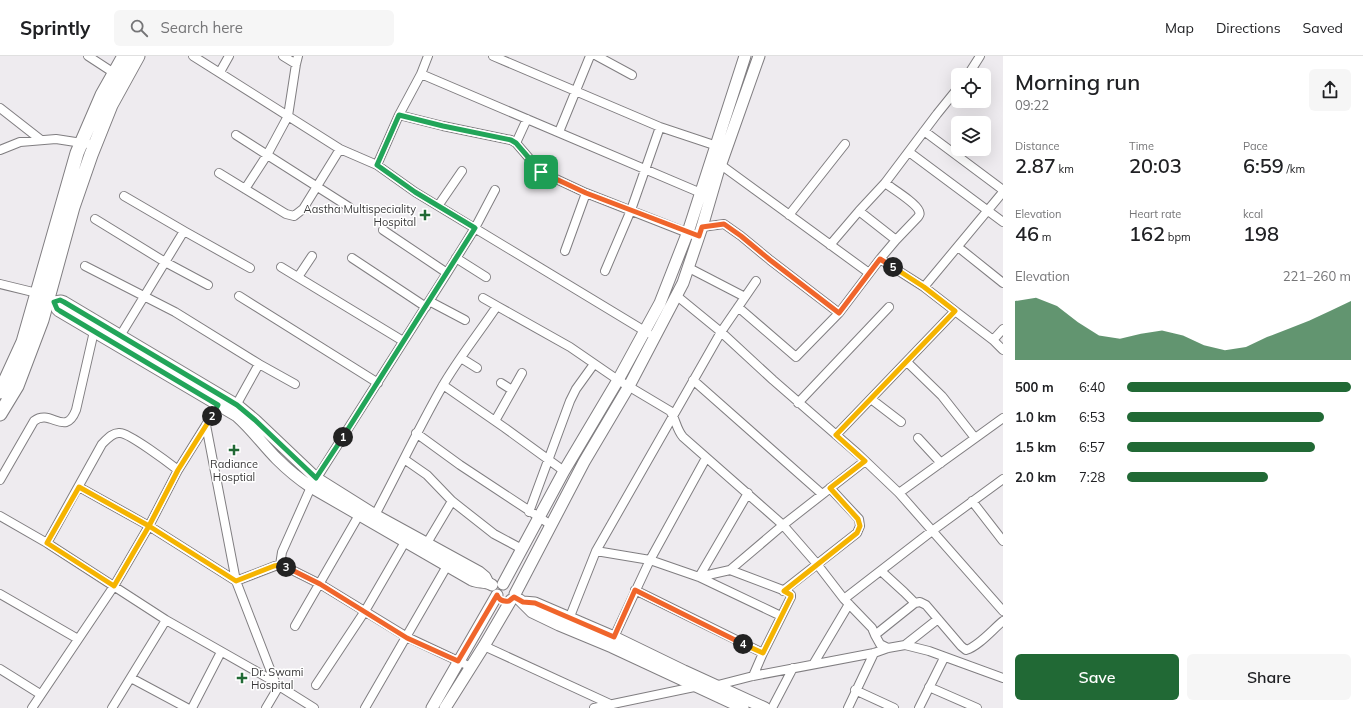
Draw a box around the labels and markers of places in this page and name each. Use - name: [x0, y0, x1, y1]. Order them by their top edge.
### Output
- pin: [524, 155, 558, 189]
- place label: Aastha Multispeciality Hospital: [304, 202, 416, 229]
- marker: Aastha Multispeciality Hospital: [419, 209, 431, 221]
- pin: 5: [883, 257, 903, 277]
- pin: 2: [202, 406, 222, 426]
- pin: 1: [333, 427, 353, 447]
- marker: Radiance Hosptial: [228, 444, 240, 456]
- place label: Radiance Hosptial: [210, 457, 258, 484]
- pin: 3: [276, 557, 296, 577]
- pin: 4: [733, 634, 753, 654]
- place label: Dr. Swami Hospital: [251, 665, 303, 692]
- marker: Dr. Swami Hospital: [236, 672, 248, 684]

